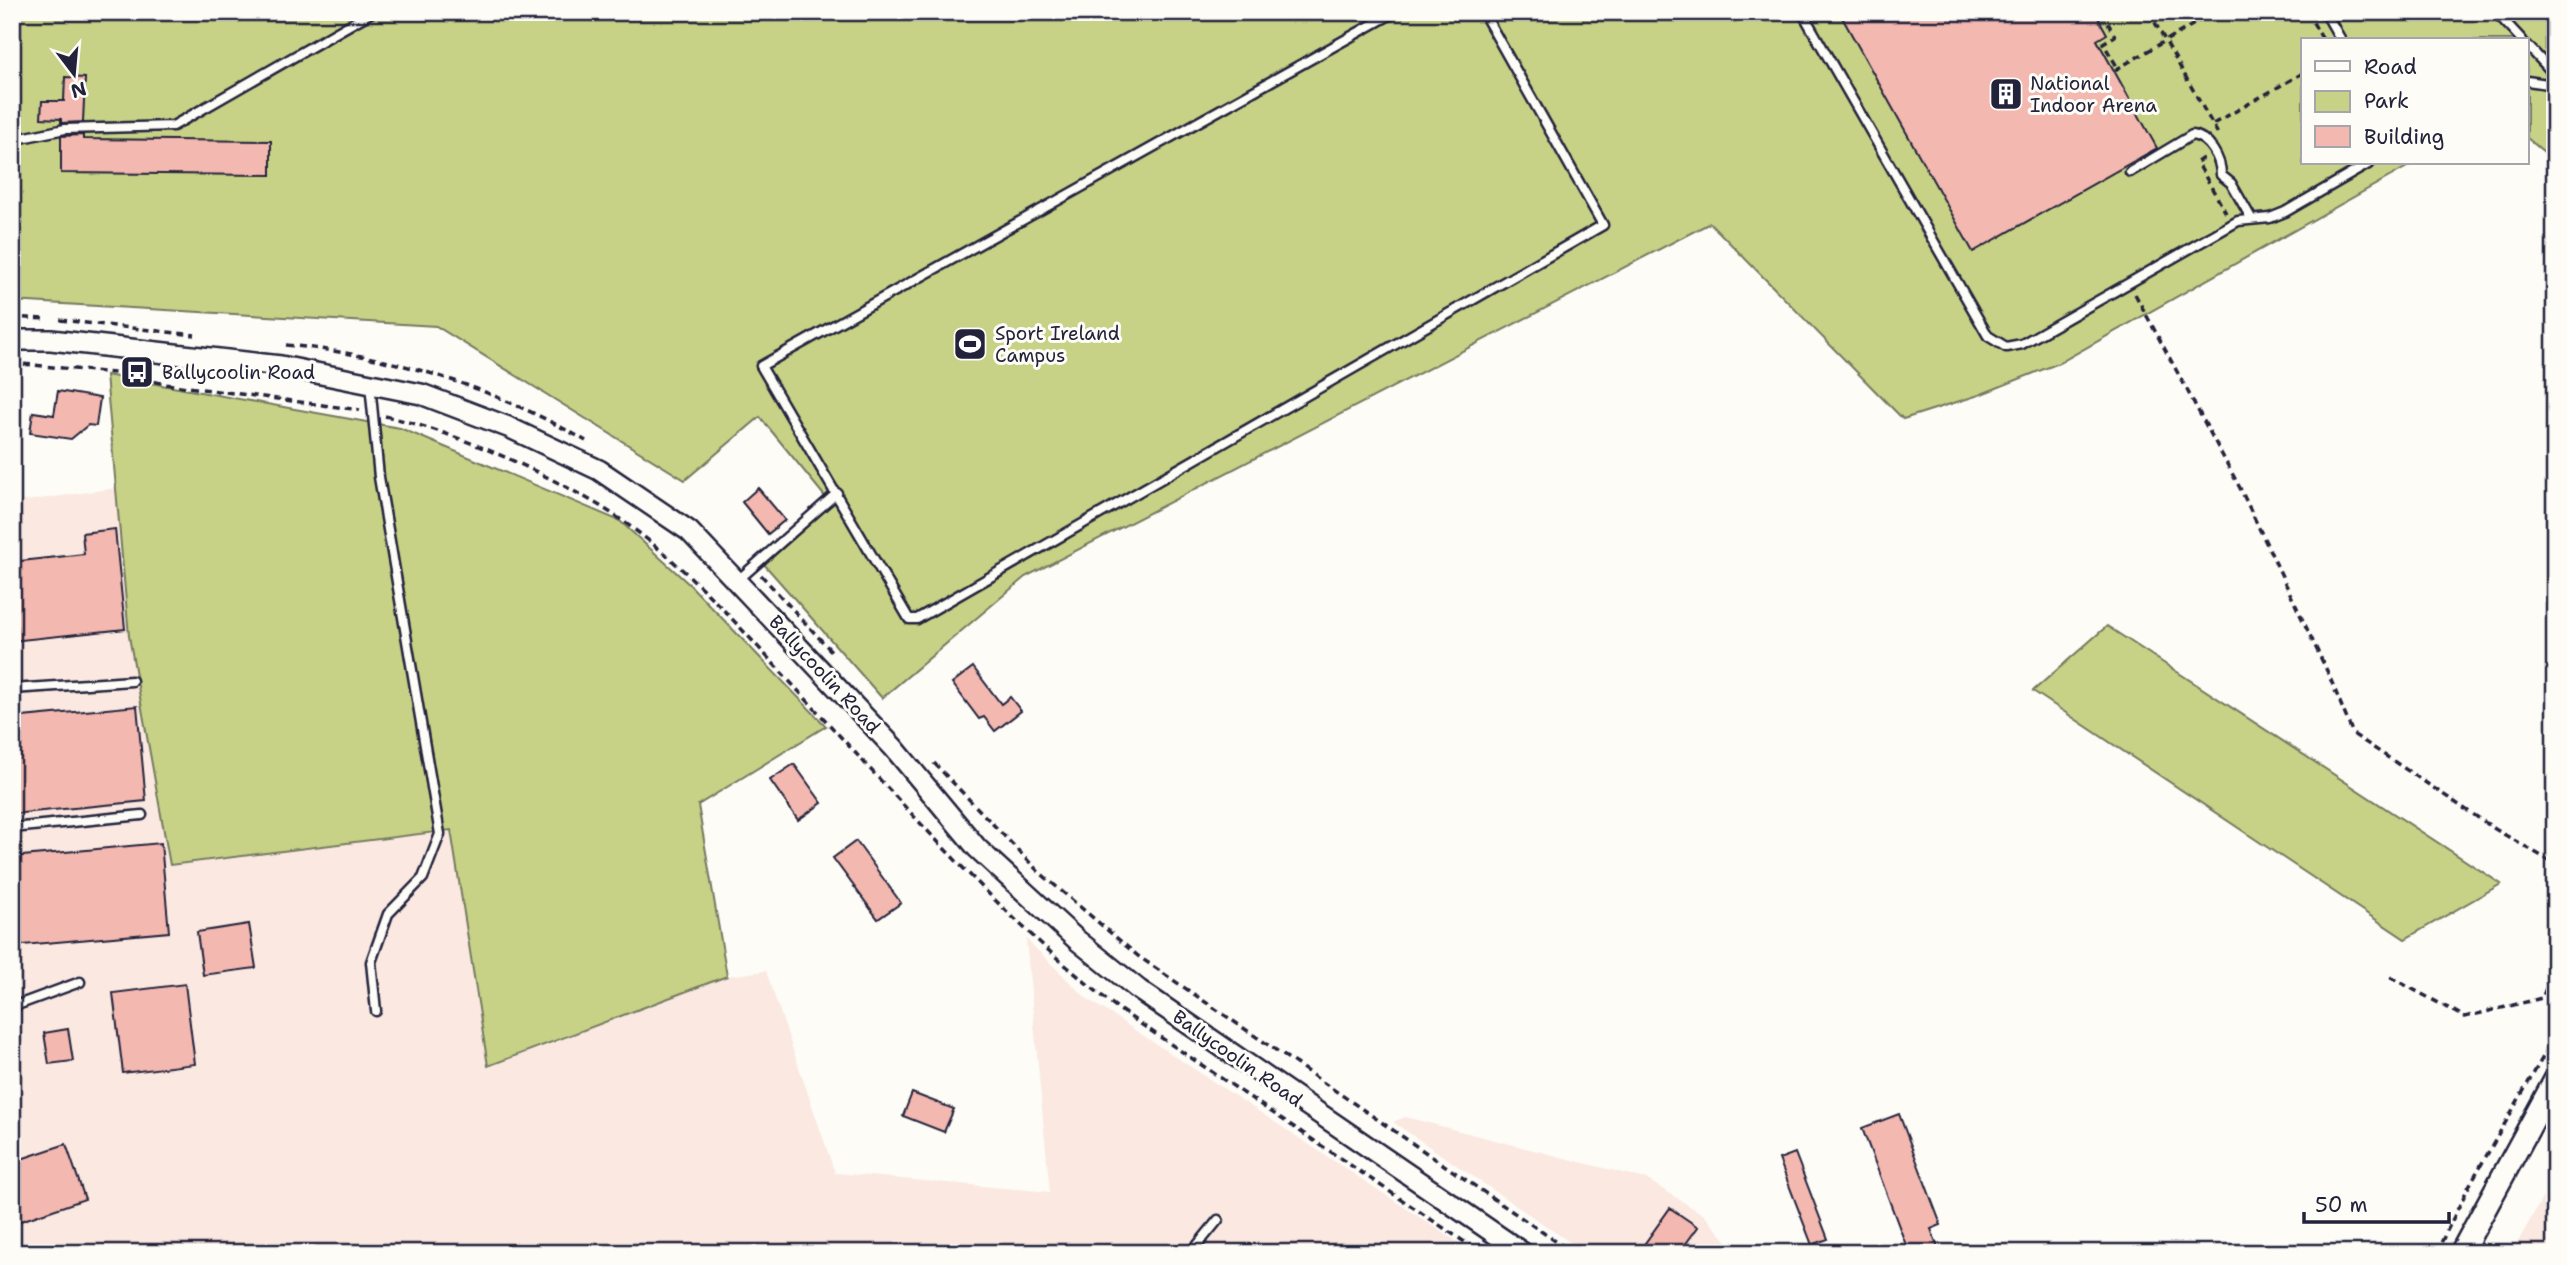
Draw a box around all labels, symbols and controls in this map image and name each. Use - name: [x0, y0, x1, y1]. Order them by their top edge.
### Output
- north arrow: [38, 38, 108, 108]
- legend: [2301, 38, 2528, 164]
- text: Road: [2364, 53, 2417, 81]
- place label: National Indoor Arena: [2030, 71, 2157, 118]
- building icon: National Indoor Arena: [1987, 75, 2025, 113]
- text: N: [68, 76, 89, 104]
- text: Park: [2364, 87, 2409, 115]
- text: Building: [2364, 123, 2444, 151]
- place label: Sport Ireland Campus: [995, 321, 1120, 368]
- sports icon: Sport Ireland Campus: [951, 325, 989, 363]
- bus stop icon: Ballycoolin Road: [118, 353, 156, 391]
- place label: Ballycoolin Road: [162, 360, 315, 385]
- street label: Ballycoolin Road: [763, 610, 886, 739]
- street label: Ballycoolin Road: [1168, 1004, 1308, 1113]
- scale bar: [2304, 1181, 2450, 1225]
- text: 50 m: [2315, 1191, 2368, 1219]

